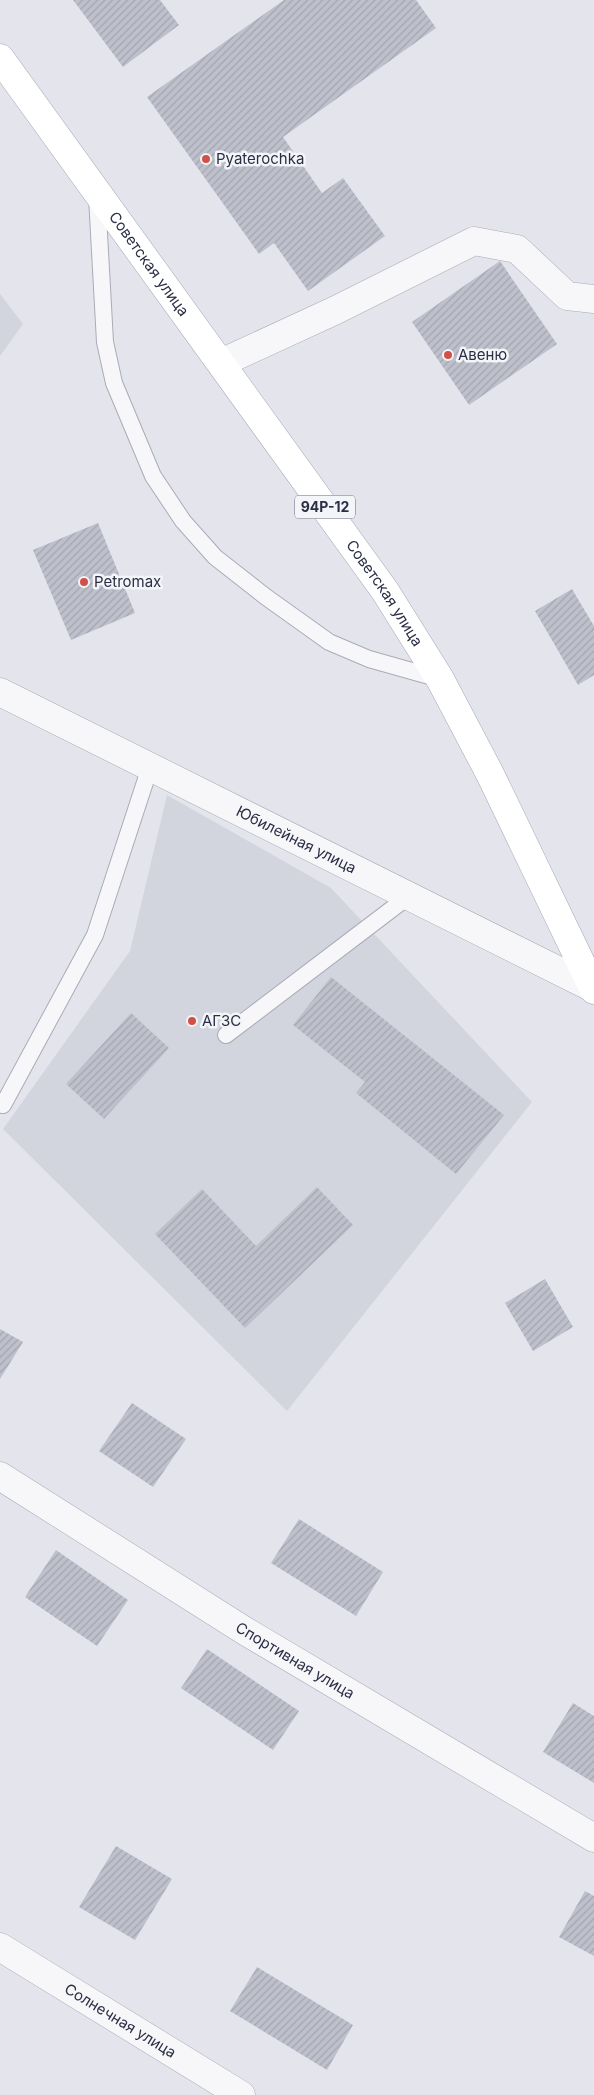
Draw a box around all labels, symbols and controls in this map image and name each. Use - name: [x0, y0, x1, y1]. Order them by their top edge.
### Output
- place label: Pyaterochka: [216, 149, 304, 168]
- marker: Pyaterochka: [200, 153, 212, 165]
- street label: Советская улица: [105, 208, 193, 320]
- place label: Авеню: [458, 345, 507, 364]
- marker: Авеню: [442, 349, 454, 361]
- road number: 94Р-12: [295, 496, 355, 518]
- street label: Советская улица: [342, 536, 427, 650]
- place label: Petromax: [94, 572, 161, 591]
- marker: Petromax: [78, 576, 90, 588]
- street label: Юбилейная улица: [233, 801, 360, 877]
- place label: АГЗС: [202, 1011, 241, 1030]
- marker: АГЗС: [186, 1015, 198, 1027]
- street label: Спортивная улица: [232, 1617, 358, 1703]
- street label: Солнечная улица: [61, 1979, 180, 2062]

